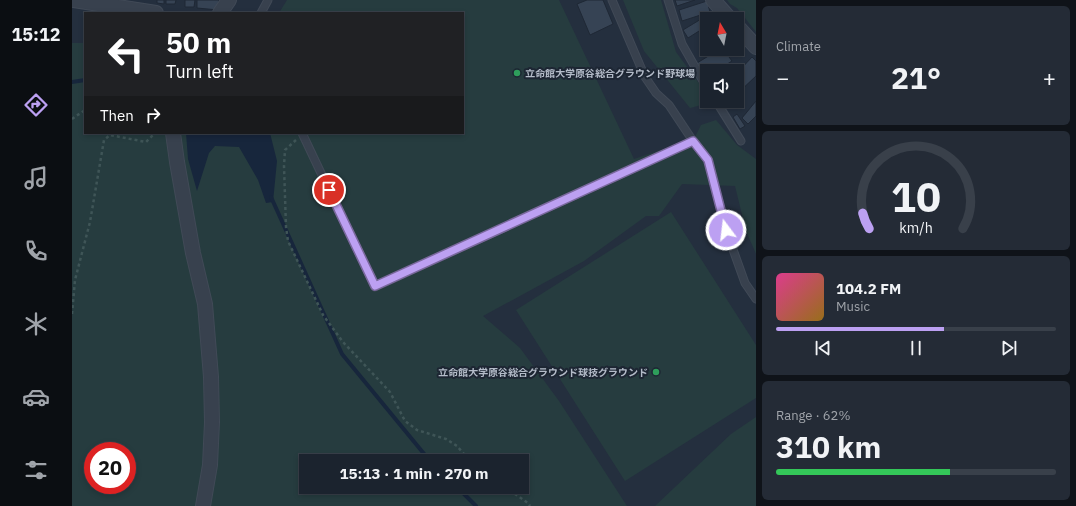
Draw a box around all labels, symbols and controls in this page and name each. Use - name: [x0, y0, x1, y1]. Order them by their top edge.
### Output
- north arrow: [700, 12, 744, 56]
- map controls: [700, 12, 744, 108]
- text: 15:12: [11, 23, 61, 46]
- text: 50 m: [166, 24, 231, 61]
- icon: left: [100, 28, 152, 80]
- text: Climate: [776, 38, 821, 55]
- text: 21°: [891, 58, 941, 97]
- text: Turn left: [166, 60, 234, 83]
- text: −: [776, 63, 789, 92]
- text: +: [1043, 63, 1056, 92]
- button: sound: [700, 64, 744, 108]
- place label: 立命館大学原谷総合グラウンド野球場: [525, 67, 695, 80]
- marker: 立命館大学原谷総合グラウンド野球場: [512, 68, 522, 78]
- icon: directions: [22, 91, 50, 119]
- icon: right: [142, 104, 164, 126]
- text: Then: [100, 106, 134, 125]
- icon: music: [22, 164, 50, 192]
- text: 10: [891, 168, 941, 222]
- pin: [312, 173, 346, 207]
- icon: arrive: [318, 179, 340, 201]
- position arrow: [705, 209, 747, 251]
- text: km/h: [899, 217, 933, 236]
- icon: phone: [22, 237, 50, 265]
- text: 104.2 FM: [836, 279, 901, 298]
- text: Music: [836, 298, 870, 315]
- icon: climate: [22, 310, 50, 338]
- icon: previous: [812, 337, 834, 359]
- icon: pause: [905, 337, 927, 359]
- icon: next: [998, 337, 1020, 359]
- place label: 立命館大学原谷総合グラウンド球技グラウンド: [438, 366, 648, 379]
- marker: 立命館大学原谷総合グラウンド球技グラウンド: [651, 367, 661, 377]
- icon: car: [22, 383, 50, 411]
- text: Range · 62%: [776, 407, 850, 424]
- text: 310 km: [776, 427, 881, 466]
- speed limit sign: 20: [84, 442, 136, 494]
- icon: filters: [22, 456, 50, 484]
- text: 15:13 · 1 min · 270 m: [340, 464, 488, 483]

